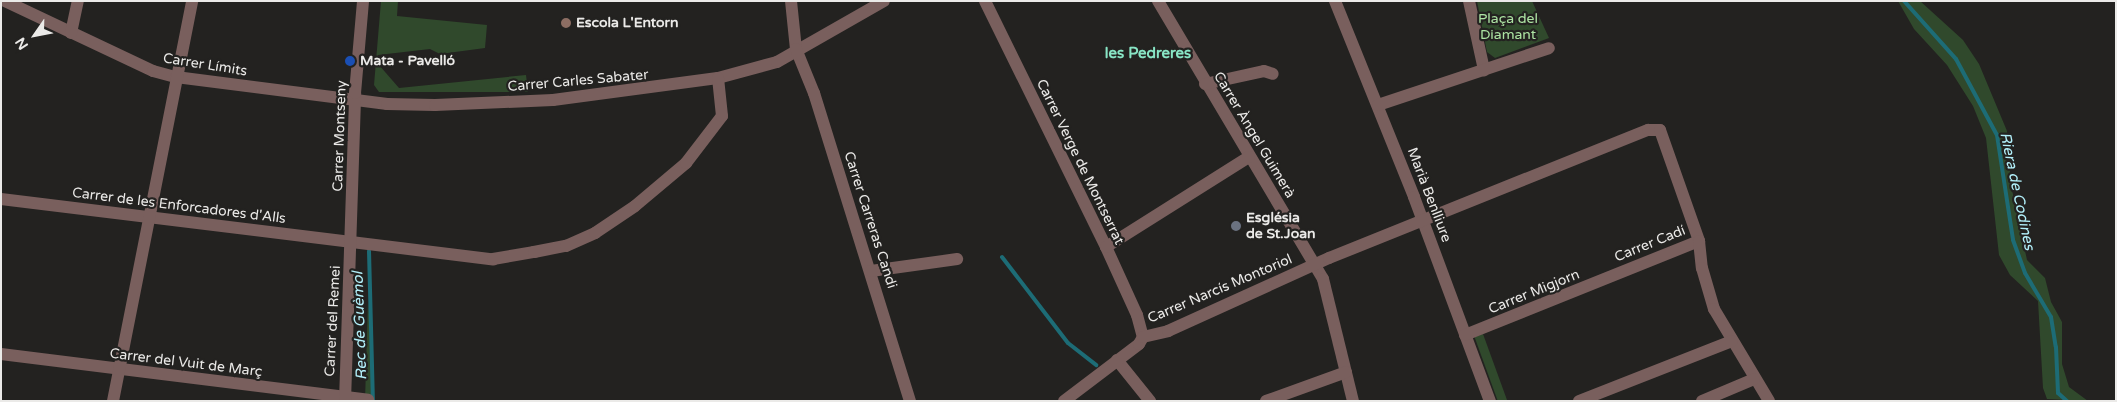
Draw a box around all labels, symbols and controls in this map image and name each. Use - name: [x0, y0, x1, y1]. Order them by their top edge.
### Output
- north arrow: [10, 10, 60, 60]
- park label: Plaça del Diamant: [1478, 11, 1538, 44]
- place label: Escola L'Entorn: [576, 15, 678, 31]
- marker: Escola L'Entorn: [560, 17, 572, 29]
- text: N: [12, 34, 32, 53]
- district label: les Pedreres: [1105, 45, 1191, 63]
- street label: Carrer Límits: [162, 50, 248, 80]
- place label: Mata - Pavelló: [360, 53, 455, 69]
- marker: Mata - Pavelló: [344, 55, 356, 67]
- street label: Carrer Carles Sabater: [507, 66, 649, 96]
- street label: Carrer Àngel Guimerà: [1210, 69, 1298, 201]
- street label: Carrer Verge de Montserrat: [1033, 77, 1127, 247]
- street label: Carrer Montseny: [330, 80, 350, 192]
- water label: Riera de Codines: [1996, 130, 2038, 252]
- street label: Marià Benlliure: [1403, 145, 1455, 245]
- street label: Carrer Carreras Candi: [840, 149, 900, 291]
- street label: Carrer de les Enforcadores d'Alls: [71, 185, 287, 227]
- place label: Església de St.Joan: [1246, 210, 1316, 242]
- marker: Església de St.Joan: [1230, 220, 1242, 232]
- street label: Carrer Cadí: [1612, 222, 1688, 266]
- street label: Carrer Narcís Montoriol: [1145, 251, 1295, 327]
- street label: Carrer del Remei: [322, 265, 344, 377]
- street label: Carrer Migjorn: [1486, 266, 1582, 318]
- water label: Rec de Guèmol: [349, 271, 371, 381]
- street label: Carrer del Vuit de Març: [109, 345, 263, 381]

